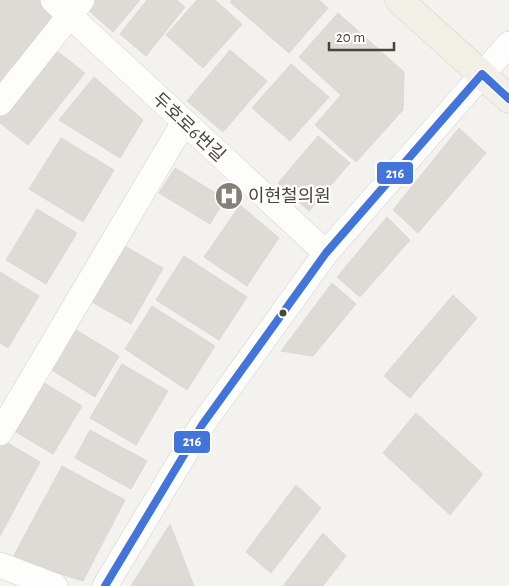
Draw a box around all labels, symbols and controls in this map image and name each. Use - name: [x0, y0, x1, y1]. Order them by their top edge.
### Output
- scale bar: [329, 20, 394, 52]
- text: 20 m: [336, 30, 365, 45]
- street label: 두호로6번길: [149, 89, 229, 165]
- line badge: 216: [376, 161, 414, 185]
- text: 216: [386, 167, 404, 181]
- hospital icon: 이현철의원: [214, 181, 244, 211]
- place label: 이현철의원: [248, 186, 331, 206]
- unlabelled marker: [278, 308, 288, 318]
- line badge: 216: [173, 430, 211, 454]
- text: 216: [183, 435, 201, 449]

